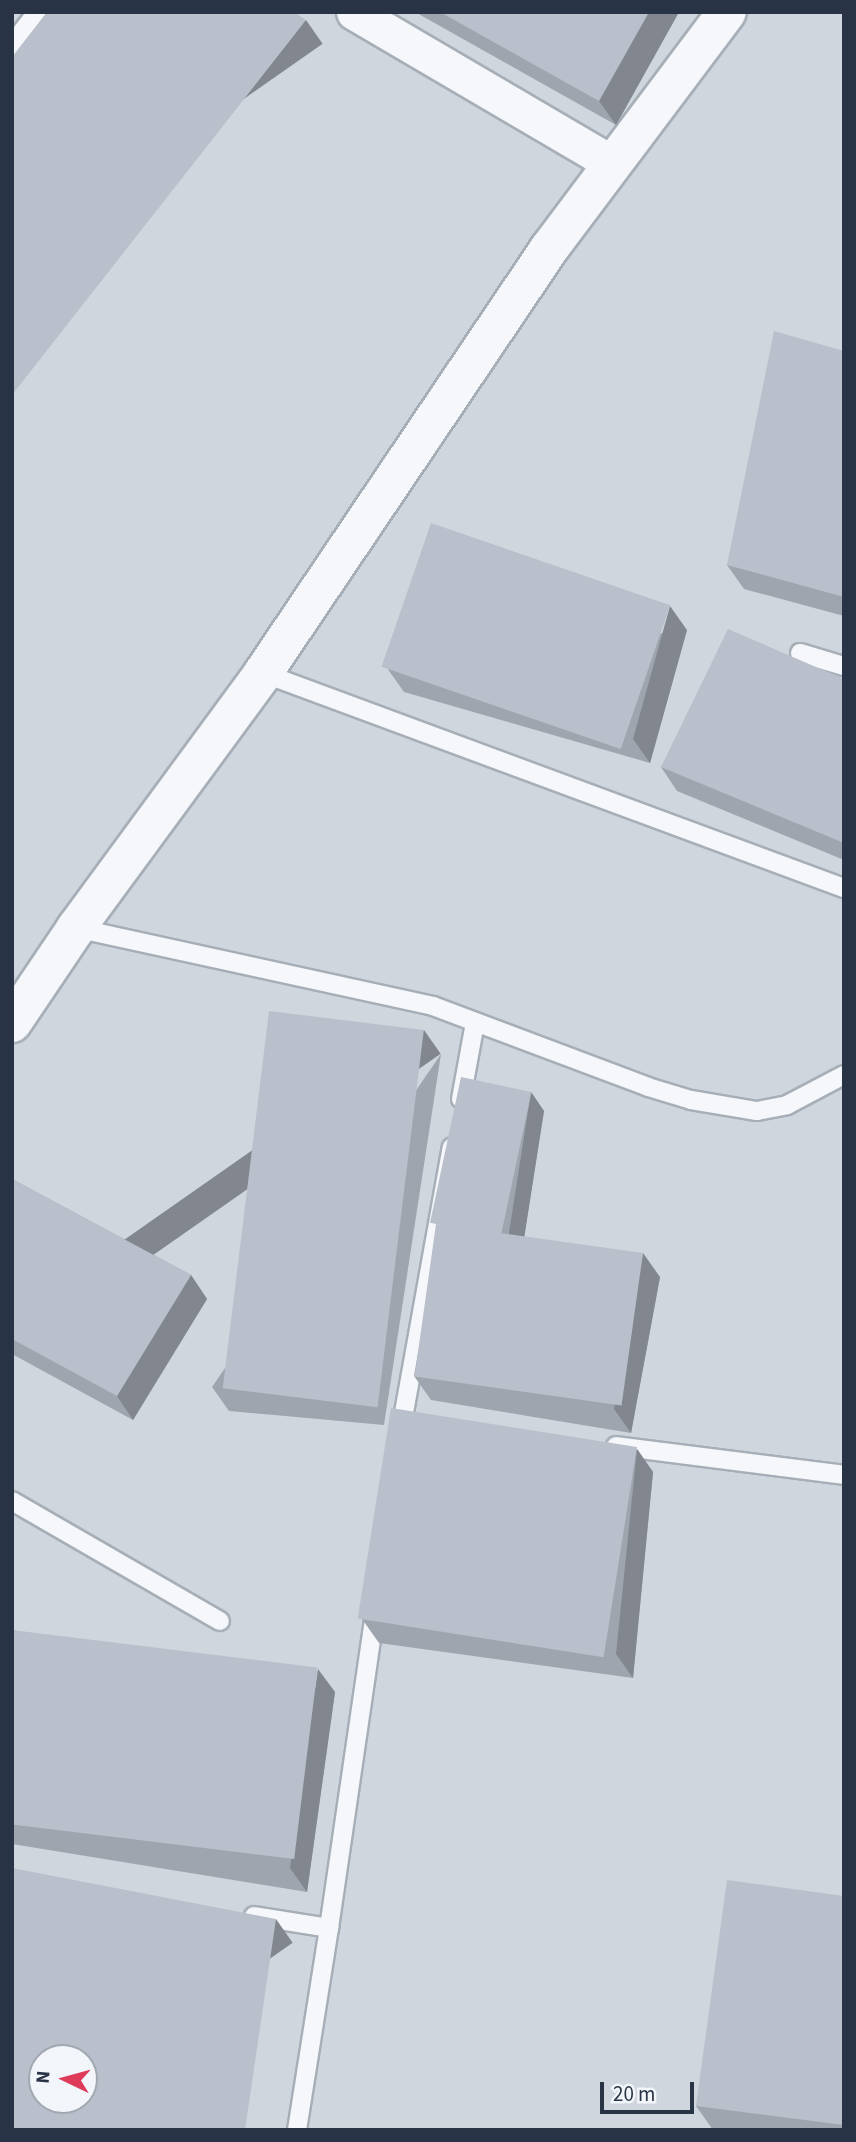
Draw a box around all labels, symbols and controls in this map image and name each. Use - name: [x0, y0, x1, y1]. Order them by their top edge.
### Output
- north arrow: [28, 2044, 98, 2114]
- scale bar: [604, 2068, 698, 2112]
- text: N: [30, 2070, 58, 2085]
- text: 20 m: [613, 2079, 655, 2109]

